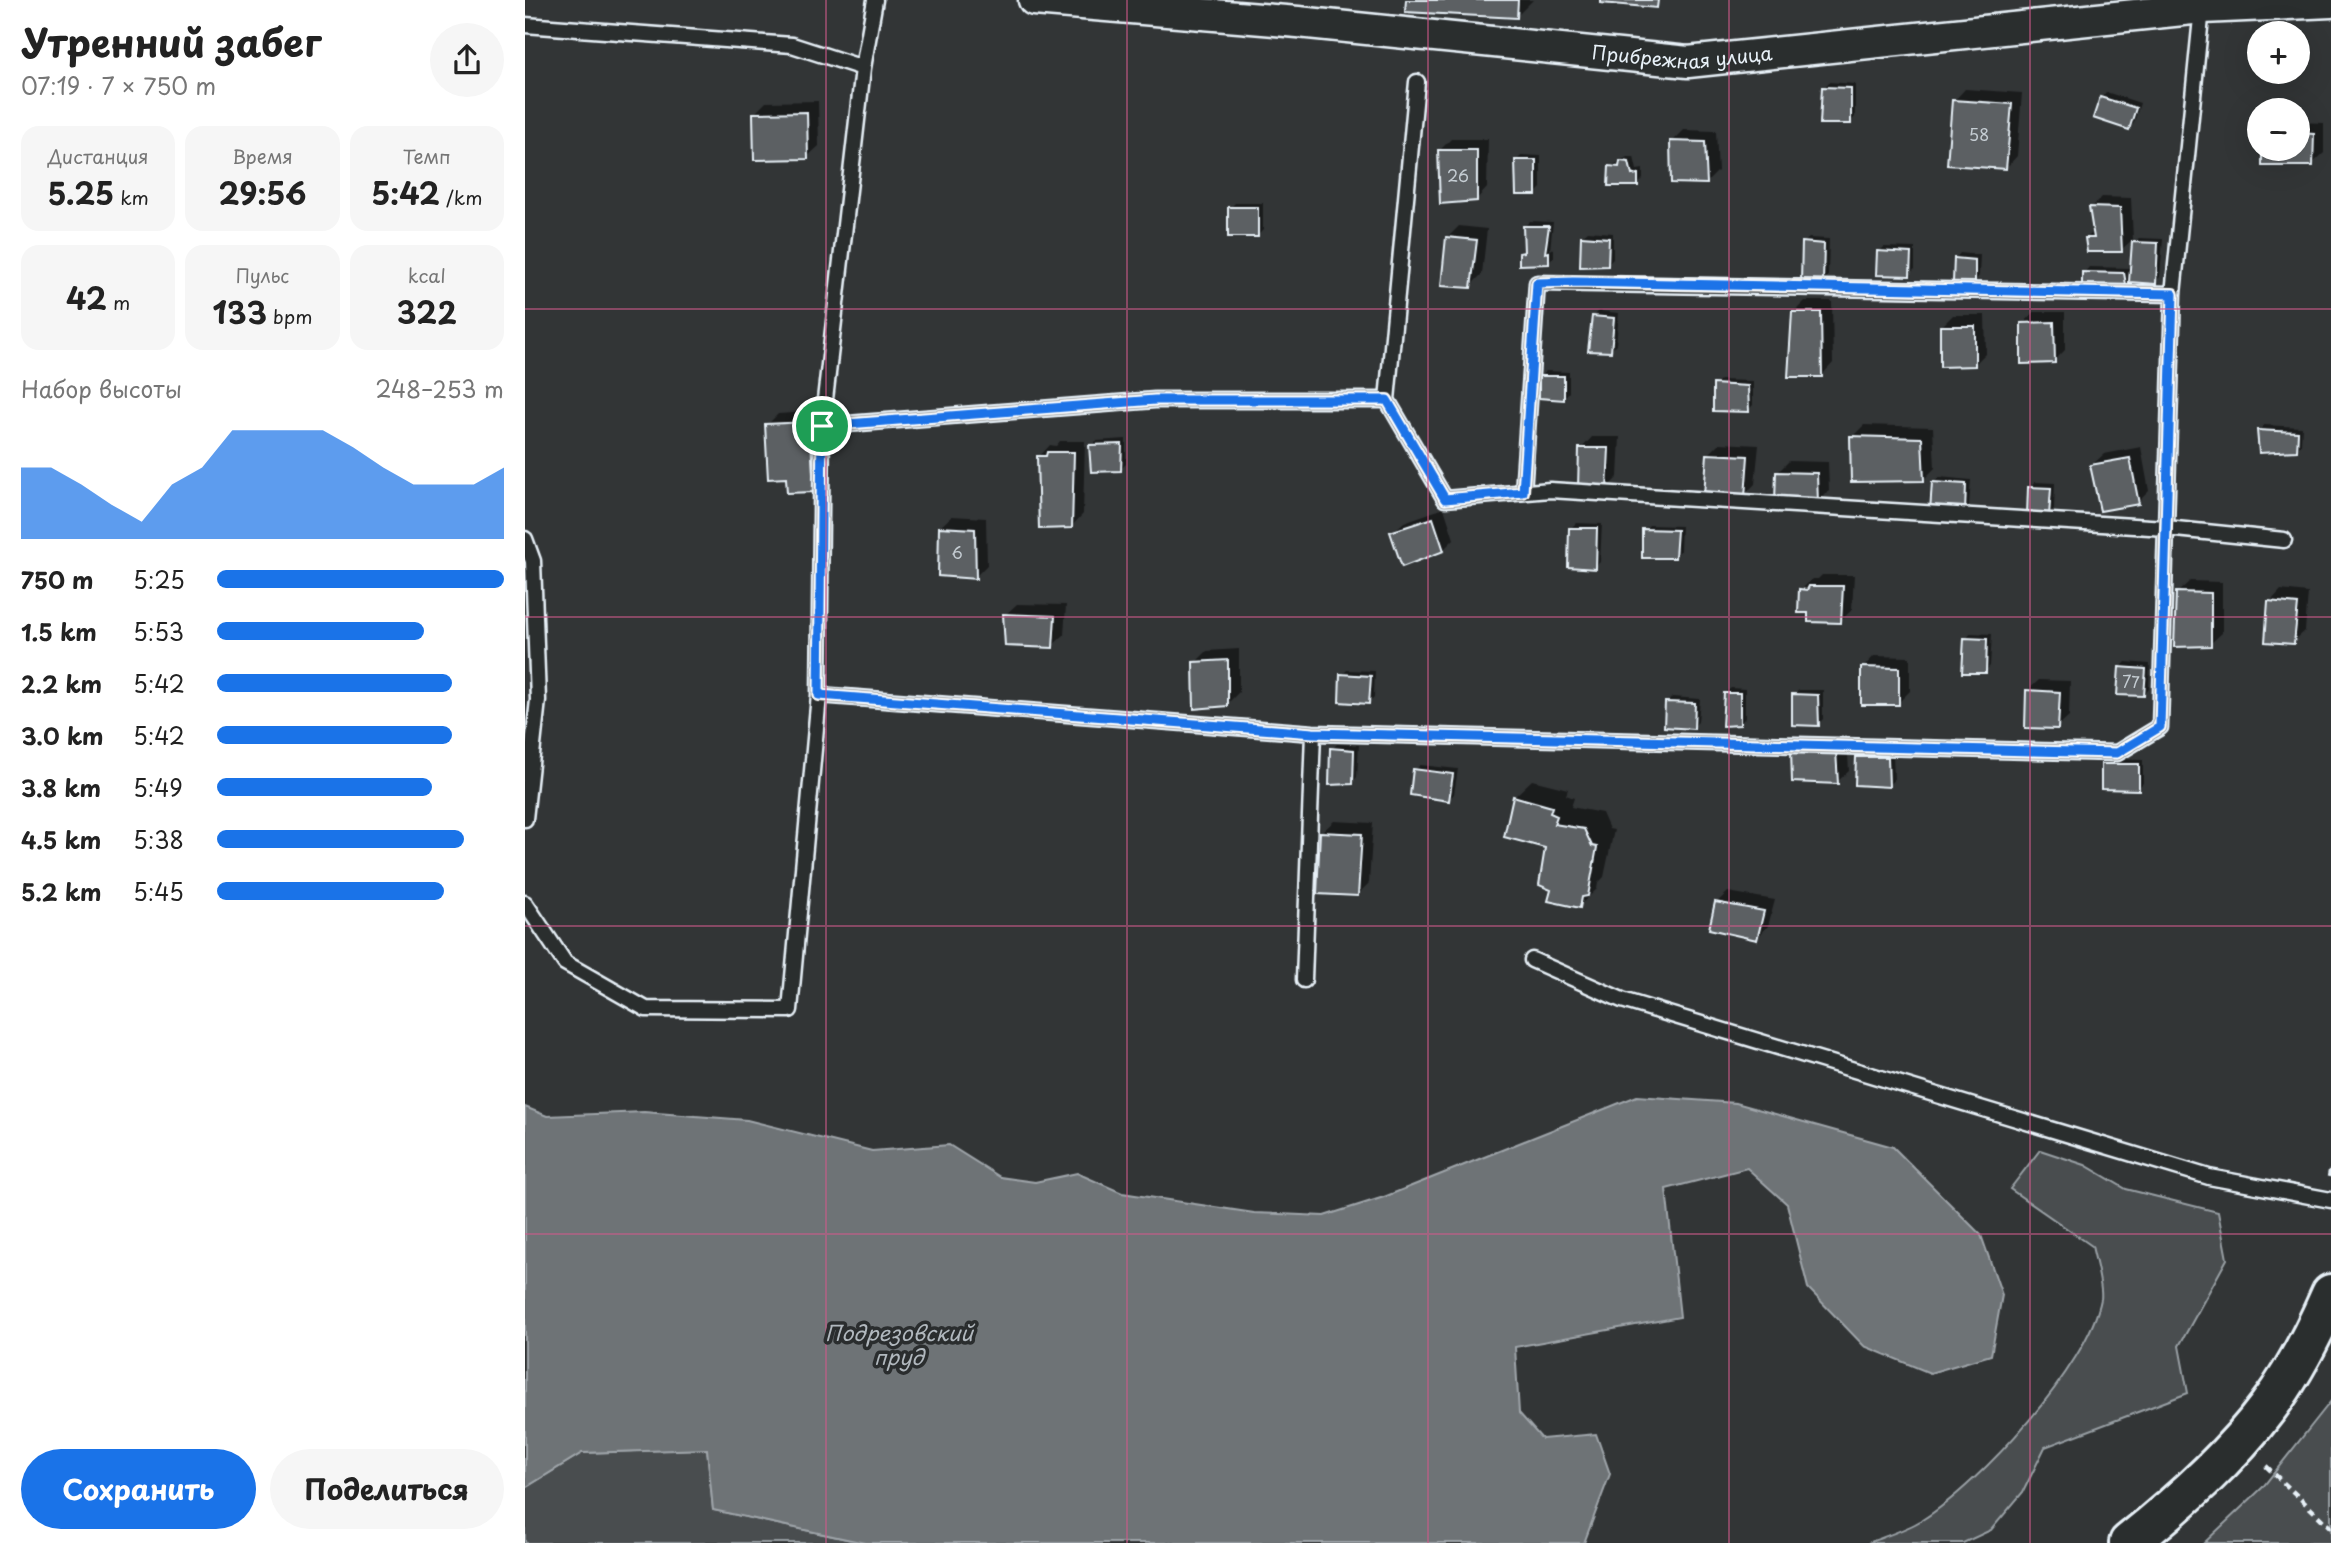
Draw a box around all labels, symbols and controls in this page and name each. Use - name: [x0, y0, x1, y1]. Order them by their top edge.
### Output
- text: Утренний забег: [21, 13, 321, 70]
- map controls: [2247, 21, 2310, 161]
- button: +: [2247, 21, 2310, 84]
- button: share: [430, 23, 504, 97]
- street label: Прибрежная улица: [1591, 37, 1774, 75]
- text: 07:19 · 7 × 750 m: [21, 68, 216, 103]
- button: −: [2247, 98, 2310, 161]
- house number: 58: [1969, 122, 1989, 146]
- text: Дистанция: [48, 142, 149, 170]
- text: Время: [232, 142, 293, 170]
- text: Темп: [403, 142, 451, 170]
- house number: 26: [1447, 163, 1469, 187]
- text: 5.25: [47, 170, 114, 215]
- text: 29:56: [219, 170, 306, 215]
- text: 5:42: [371, 170, 440, 215]
- text: km: [114, 183, 149, 211]
- text: /km: [440, 183, 482, 211]
- text: Пульс: [236, 261, 289, 289]
- text: kcal: [408, 261, 446, 289]
- text: 42: [66, 275, 107, 320]
- text: m: [107, 288, 130, 316]
- text: 133: [213, 289, 267, 334]
- text: 322: [397, 289, 457, 334]
- text: bpm: [267, 302, 312, 330]
- text: Набор высоты: [21, 371, 182, 406]
- text: 248–253 m: [375, 371, 504, 406]
- pin: [792, 396, 852, 456]
- icon: arrive: [803, 407, 841, 445]
- house number: 6: [951, 540, 963, 564]
- text: 750 m: [21, 562, 93, 597]
- text: 5:25: [133, 562, 185, 597]
- text: 1.5 km: [21, 614, 97, 649]
- text: 5:53: [133, 614, 184, 649]
- text: 2.2 km: [21, 666, 102, 701]
- text: 5:42: [133, 666, 185, 701]
- house number: 77: [2122, 669, 2140, 693]
- text: 3.0 km: [21, 718, 103, 753]
- text: 5:42: [133, 718, 185, 753]
- text: 3.8 km: [21, 770, 101, 805]
- text: 5:49: [133, 770, 183, 805]
- text: 4.5 km: [21, 822, 101, 857]
- text: 5:38: [133, 822, 184, 857]
- text: 5.2 km: [21, 874, 102, 909]
- text: 5:45: [133, 874, 184, 909]
- water label: Подрезовский пруд: [825, 1316, 976, 1372]
- button: Сохранить: [21, 1449, 256, 1529]
- button: Поделиться: [270, 1449, 504, 1529]

